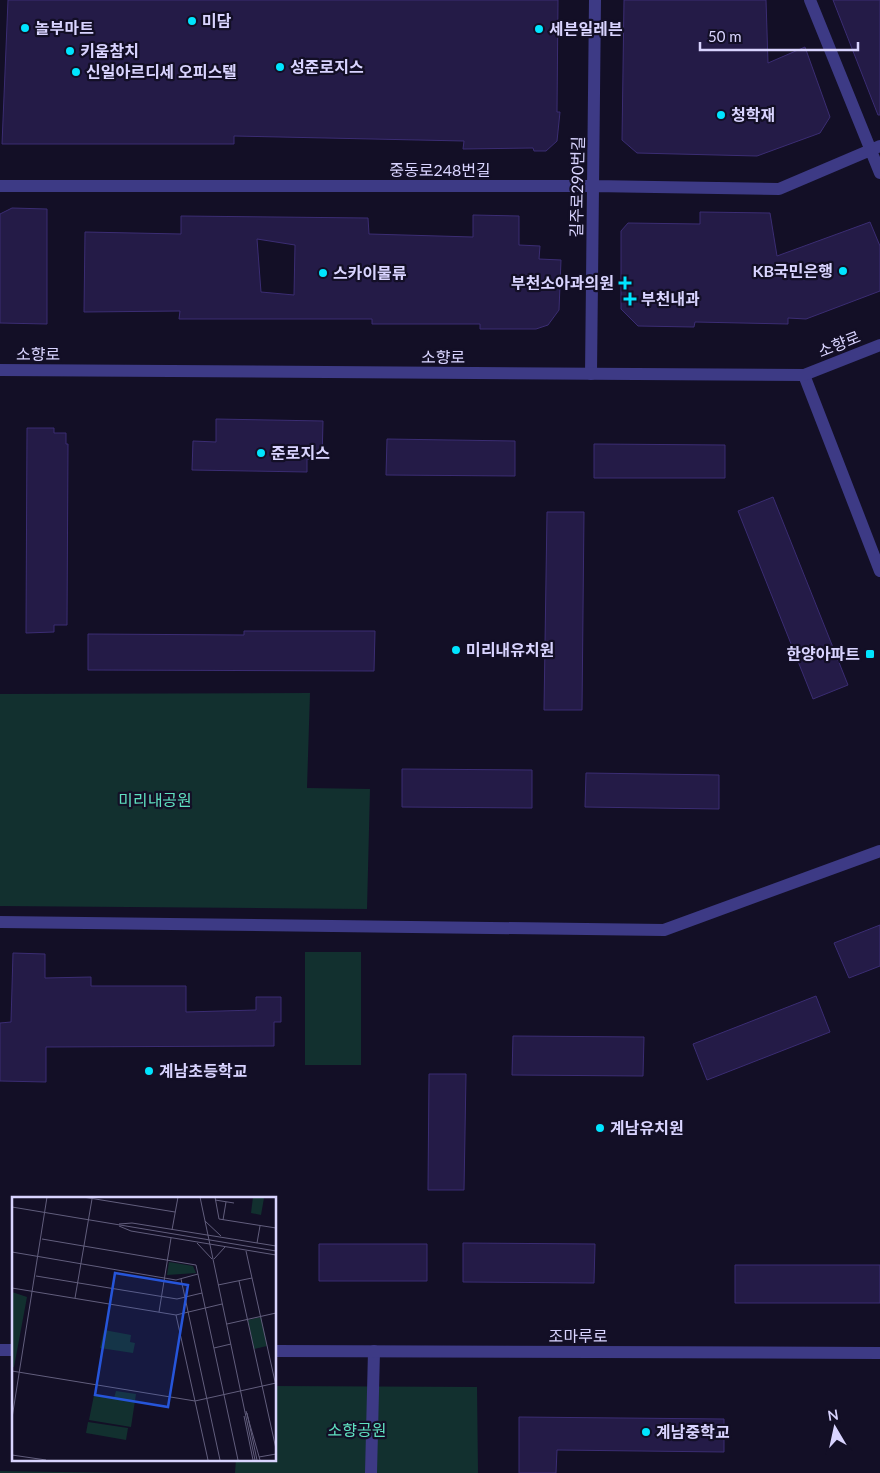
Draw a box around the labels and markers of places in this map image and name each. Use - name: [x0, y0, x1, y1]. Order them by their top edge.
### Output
- place label: 미담: [202, 11, 232, 30]
- marker: 미담: [186, 15, 198, 27]
- place label: 놀부마트: [35, 18, 94, 37]
- place label: 세븐일레븐: [549, 19, 623, 38]
- marker: 놀부마트: [19, 22, 31, 34]
- marker: 세븐일레븐: [533, 23, 545, 35]
- place label: 키움참치: [80, 41, 139, 60]
- marker: 키움참치: [64, 45, 76, 57]
- place label: 성준로지스: [290, 57, 364, 76]
- marker: 성준로지스: [274, 61, 286, 73]
- place label: 신일아르디세 오피스텔: [86, 62, 237, 81]
- marker: 신일아르디세 오피스텔: [70, 66, 82, 78]
- place label: 청학재: [731, 105, 775, 124]
- marker: 청학재: [715, 109, 727, 121]
- place label: KB국민은행: [753, 261, 833, 280]
- place label: 스카이물류: [333, 263, 407, 282]
- marker: KB국민은행: [837, 265, 849, 277]
- marker: 스카이물류: [317, 267, 329, 279]
- place label: 부천소아과의원: [511, 273, 614, 292]
- marker: 부천소아과의원: [618, 276, 632, 290]
- place label: 부천내과: [641, 289, 700, 308]
- marker: 부천내과: [623, 292, 637, 306]
- place label: 준로지스: [271, 443, 330, 462]
- marker: 준로지스: [255, 447, 267, 459]
- place label: 미리내유치원: [466, 640, 554, 659]
- marker: 미리내유치원: [450, 644, 462, 656]
- place label: 한양아파트: [786, 644, 860, 663]
- marker: 한양아파트: [864, 648, 876, 660]
- place label: 계남초등학교: [159, 1061, 248, 1080]
- marker: 계남초등학교: [143, 1065, 155, 1077]
- place label: 계남유치원: [610, 1118, 684, 1137]
- marker: 계남유치원: [594, 1122, 606, 1134]
- place label: 계남중학교: [656, 1422, 730, 1441]
- marker: 계남중학교: [640, 1426, 652, 1438]

